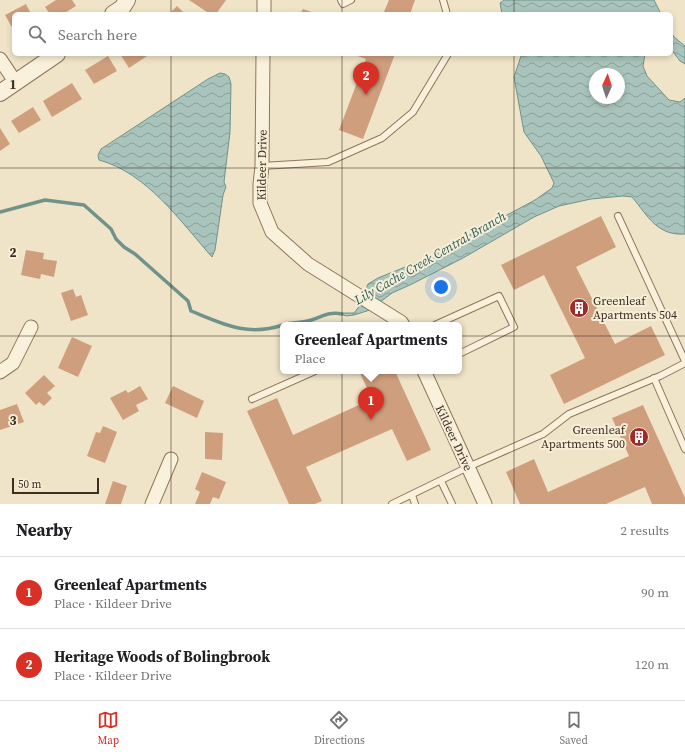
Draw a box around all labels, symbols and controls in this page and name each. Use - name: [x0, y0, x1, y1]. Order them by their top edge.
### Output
- search box: [12, 12, 673, 56]
- icon: search: [26, 23, 48, 45]
- text: Search here: [58, 24, 137, 45]
- pin: 2: [353, 62, 379, 95]
- north arrow: [589, 68, 625, 104]
- text: 1: [9, 76, 17, 93]
- street label: Kildeer Drive: [253, 129, 271, 201]
- water label: Lily Cache Creek Central Branch: [350, 208, 509, 309]
- text: 2: [9, 244, 17, 261]
- your location: [431, 277, 451, 297]
- place label: Greenleaf Apartments 504: [593, 293, 677, 323]
- building icon: Greenleaf Apartments 504: [568, 297, 590, 319]
- popup: [280, 322, 462, 374]
- text: Greenleaf Apartments: [295, 329, 447, 350]
- text: Place: [295, 350, 326, 367]
- pin: 1: [358, 387, 384, 420]
- street label: Kildeer Drive: [432, 402, 476, 474]
- text: 3: [9, 412, 17, 429]
- place label: Greenleaf Apartments 500: [541, 422, 627, 452]
- building icon: Greenleaf Apartments 500: [628, 426, 650, 448]
- scale bar: [12, 476, 99, 495]
- text: 50 m: [18, 477, 41, 492]
- text: Nearby: [16, 518, 72, 542]
- text: 2 results: [621, 522, 669, 539]
- text: Greenleaf Apartments: [54, 574, 207, 595]
- text: 1: [25, 584, 33, 601]
- text: 90 m: [641, 584, 669, 601]
- text: Place · Kildeer Drive: [54, 595, 172, 612]
- text: Heritage Woods of Bolingbrook: [54, 646, 270, 667]
- text: 2: [25, 656, 33, 673]
- text: 120 m: [635, 656, 669, 673]
- text: Place · Kildeer Drive: [54, 667, 172, 684]
- tab: Map: [97, 709, 119, 748]
- tab: Directions: [314, 709, 365, 748]
- tab: Saved: [559, 709, 588, 748]

